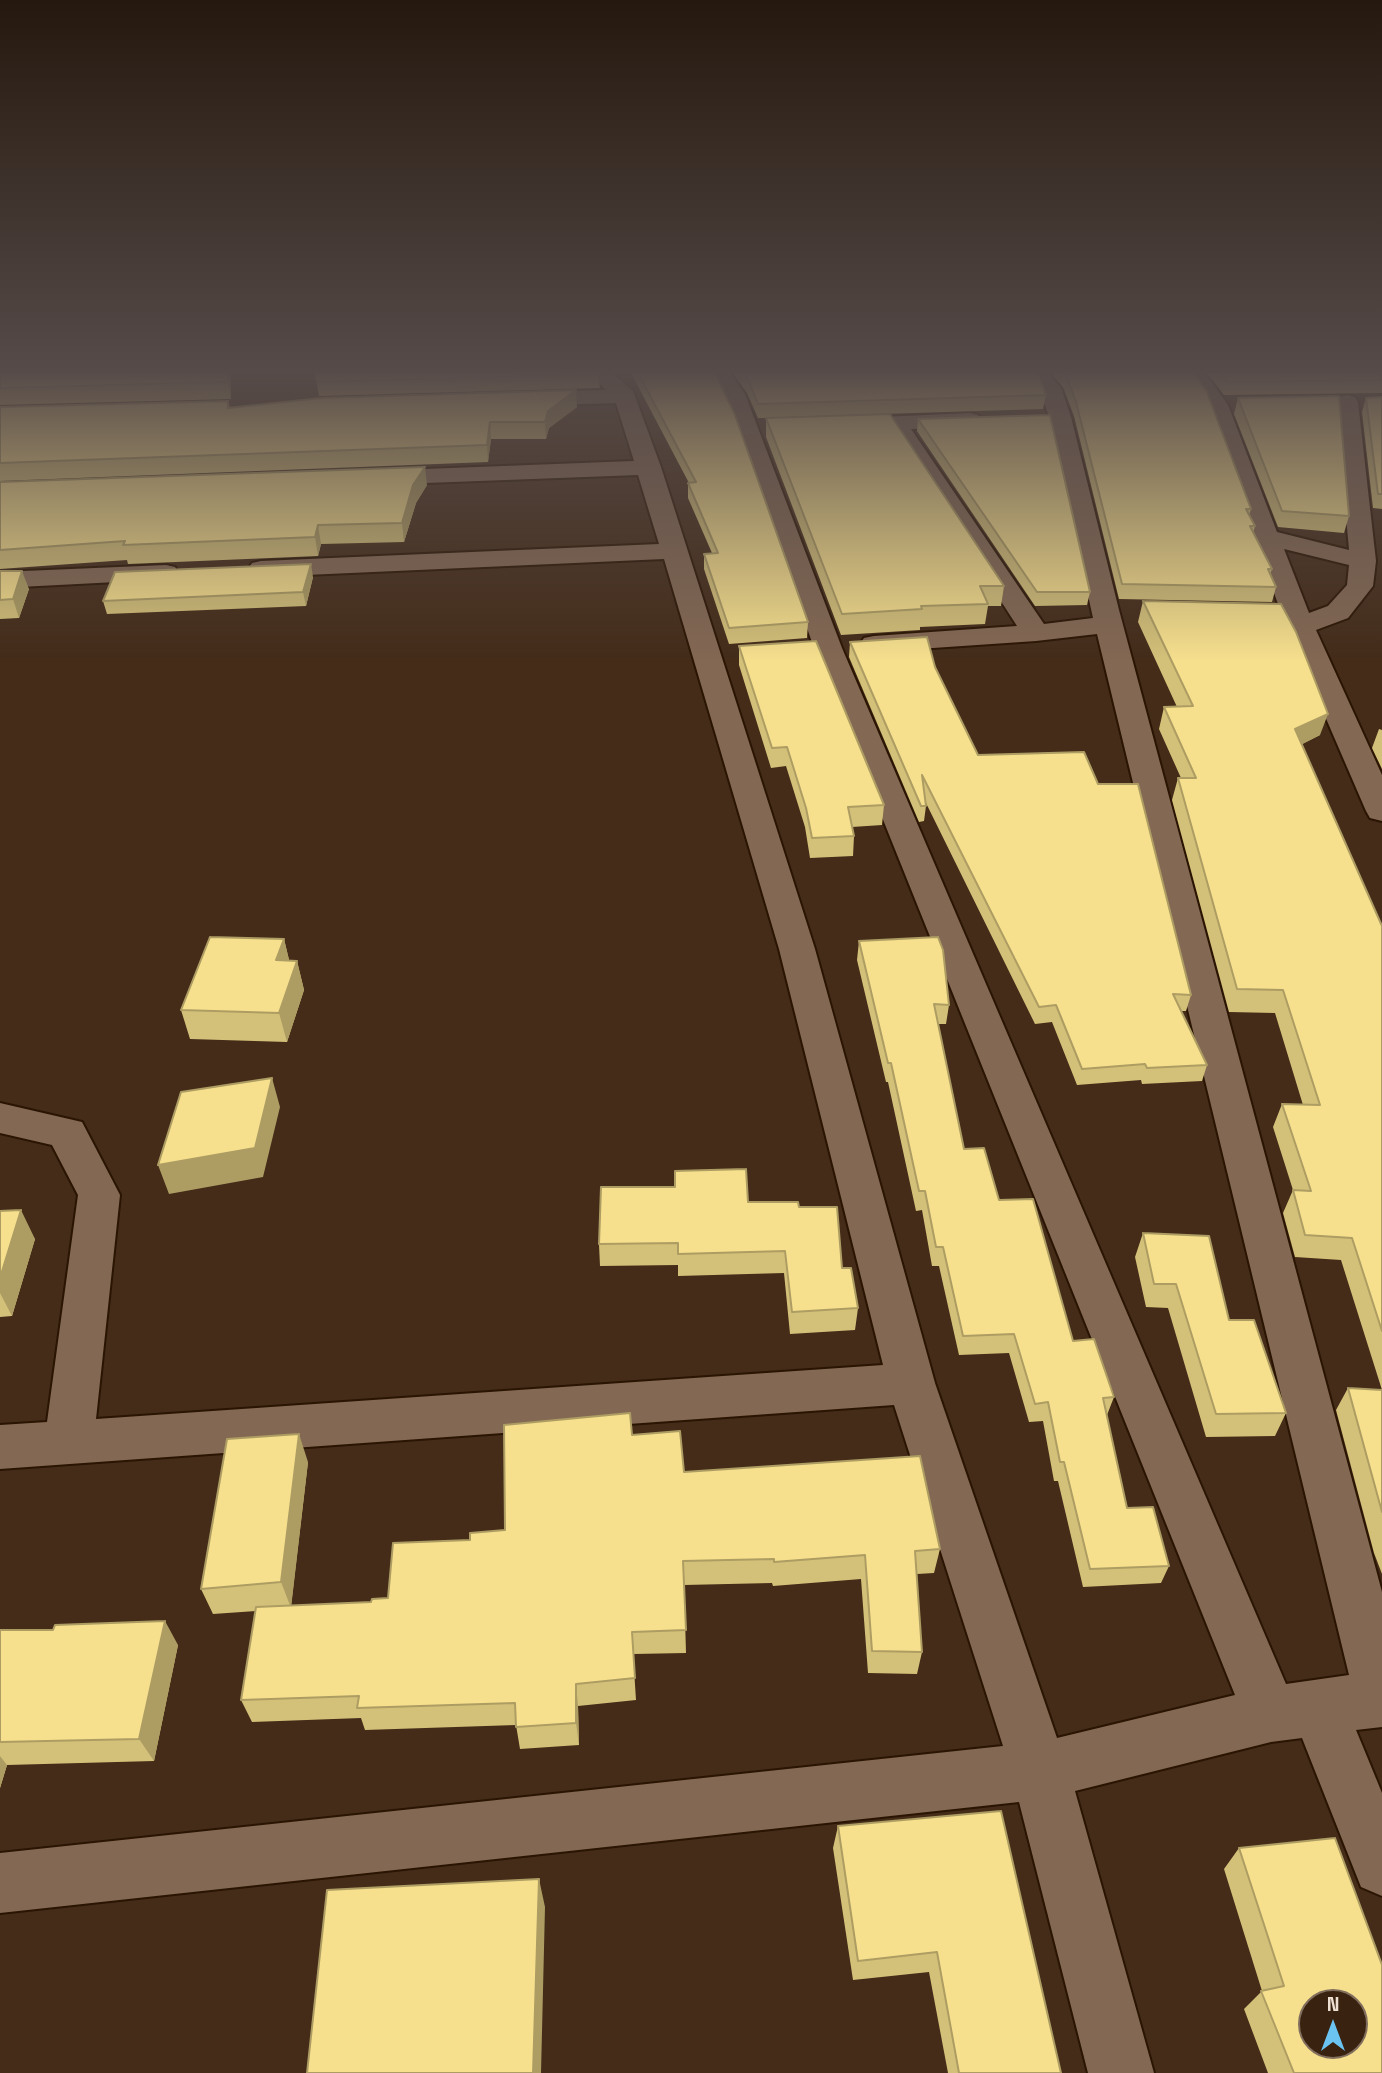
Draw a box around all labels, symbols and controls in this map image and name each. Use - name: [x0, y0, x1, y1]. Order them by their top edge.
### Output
- north arrow: [1298, 1989, 1368, 2059]
- text: N: [1327, 1992, 1339, 2017]

